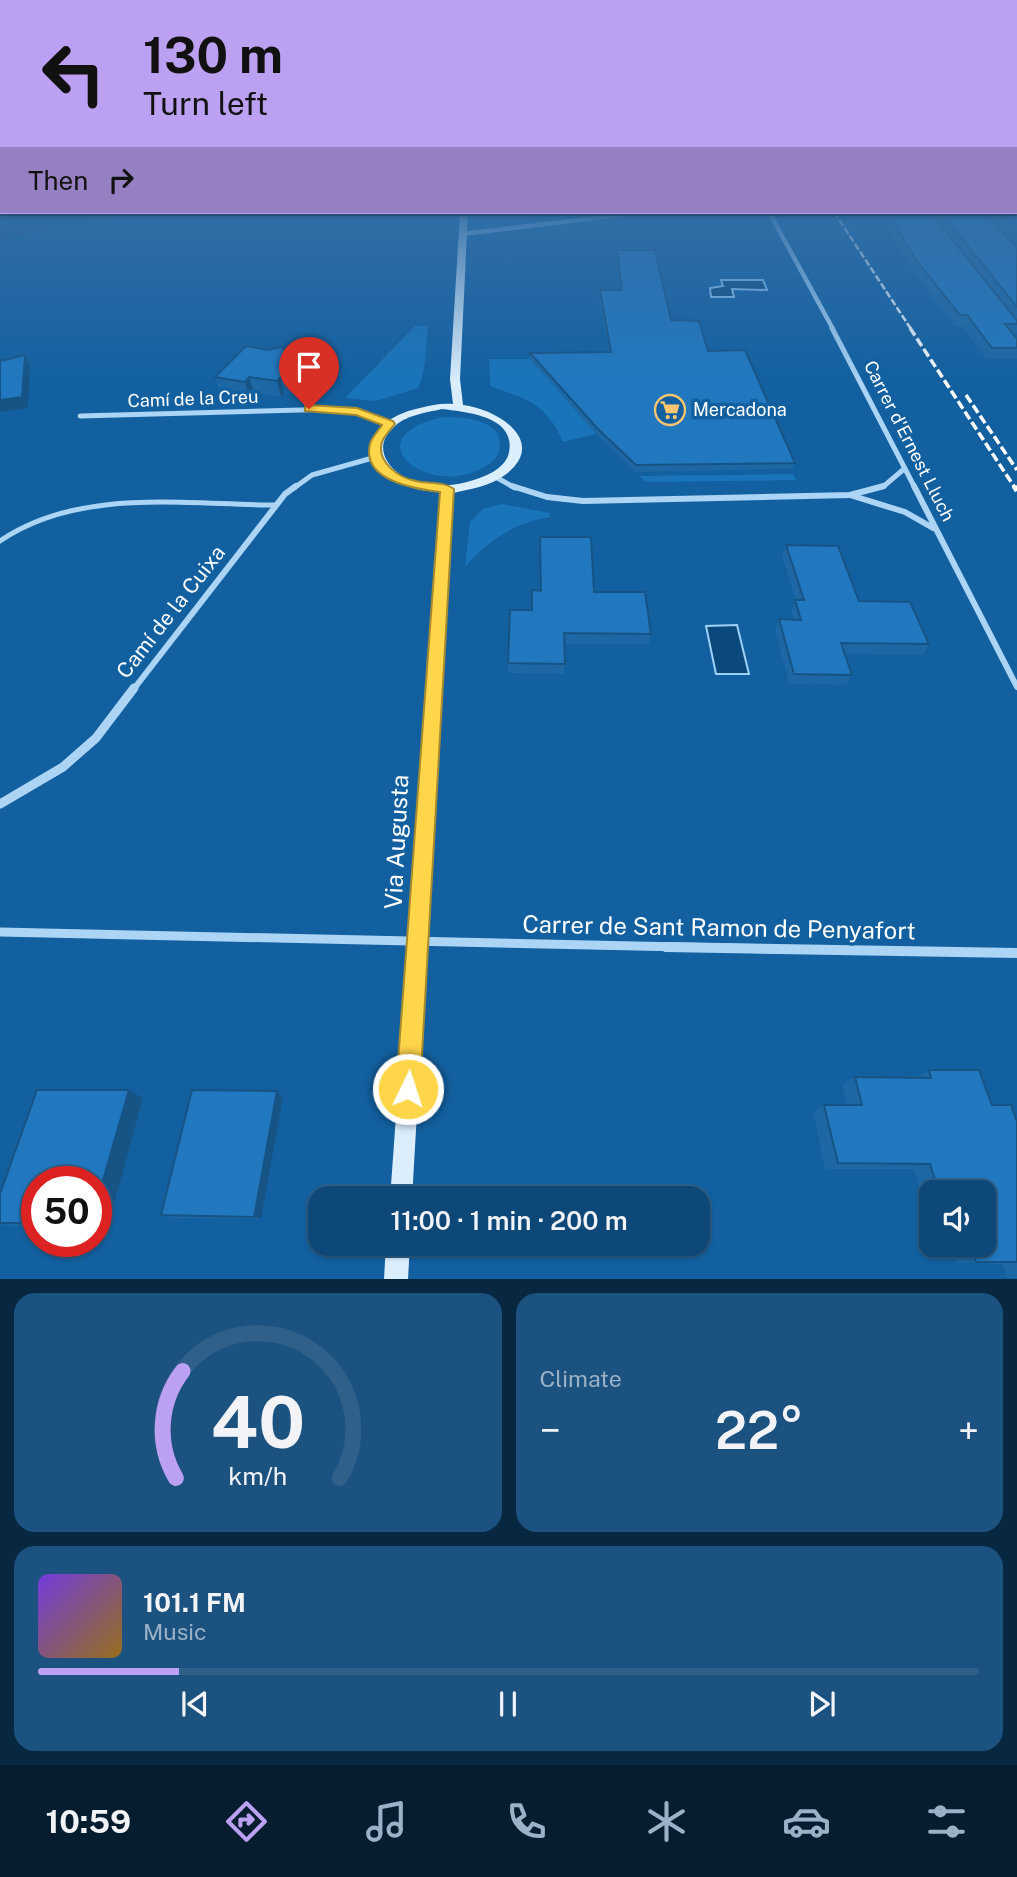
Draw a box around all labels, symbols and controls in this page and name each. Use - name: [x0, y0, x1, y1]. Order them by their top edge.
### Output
- text: 130 m: [143, 26, 283, 84]
- icon: left: [28, 28, 119, 119]
- text: Turn left: [143, 85, 268, 122]
- icon: right: [102, 161, 140, 199]
- text: Then: [28, 165, 88, 196]
- pin: [279, 337, 339, 409]
- icon: arrive: [290, 348, 328, 386]
- street label: Carrer d'Ernest Lluch: [860, 357, 959, 525]
- street label: Camí de la Creu: [127, 386, 259, 411]
- supermarket icon: Mercadona: [653, 393, 687, 427]
- place label: Mercadona: [693, 399, 787, 420]
- street label: Camí de la Cuixa: [111, 540, 230, 683]
- street label: Via Augusta: [378, 774, 414, 910]
- street label: Carrer de Sant Ramon de Penyafort: [522, 910, 916, 944]
- position arrow: [371, 1052, 445, 1126]
- speed limit sign: 50: [21, 1166, 112, 1257]
- map controls: [919, 1180, 996, 1257]
- button: sound: [919, 1180, 996, 1257]
- text: 11:00 · 1 min · 200 m: [390, 1205, 628, 1236]
- text: Climate: [540, 1365, 622, 1392]
- text: 40: [210, 1380, 305, 1465]
- text: 22°: [715, 1400, 804, 1461]
- text: −: [540, 1408, 561, 1453]
- text: +: [958, 1408, 979, 1453]
- text: km/h: [228, 1461, 287, 1491]
- text: 101.1 FM: [143, 1587, 246, 1618]
- text: Music: [143, 1618, 207, 1645]
- icon: previous: [176, 1685, 214, 1723]
- icon: pause: [489, 1685, 527, 1723]
- icon: next: [803, 1685, 841, 1723]
- icon: directions: [222, 1797, 271, 1846]
- icon: music: [362, 1797, 411, 1846]
- icon: phone: [502, 1797, 551, 1846]
- icon: climate: [642, 1797, 691, 1846]
- icon: car: [782, 1797, 831, 1846]
- icon: filters: [922, 1797, 971, 1846]
- text: 10:59: [46, 1803, 131, 1840]

